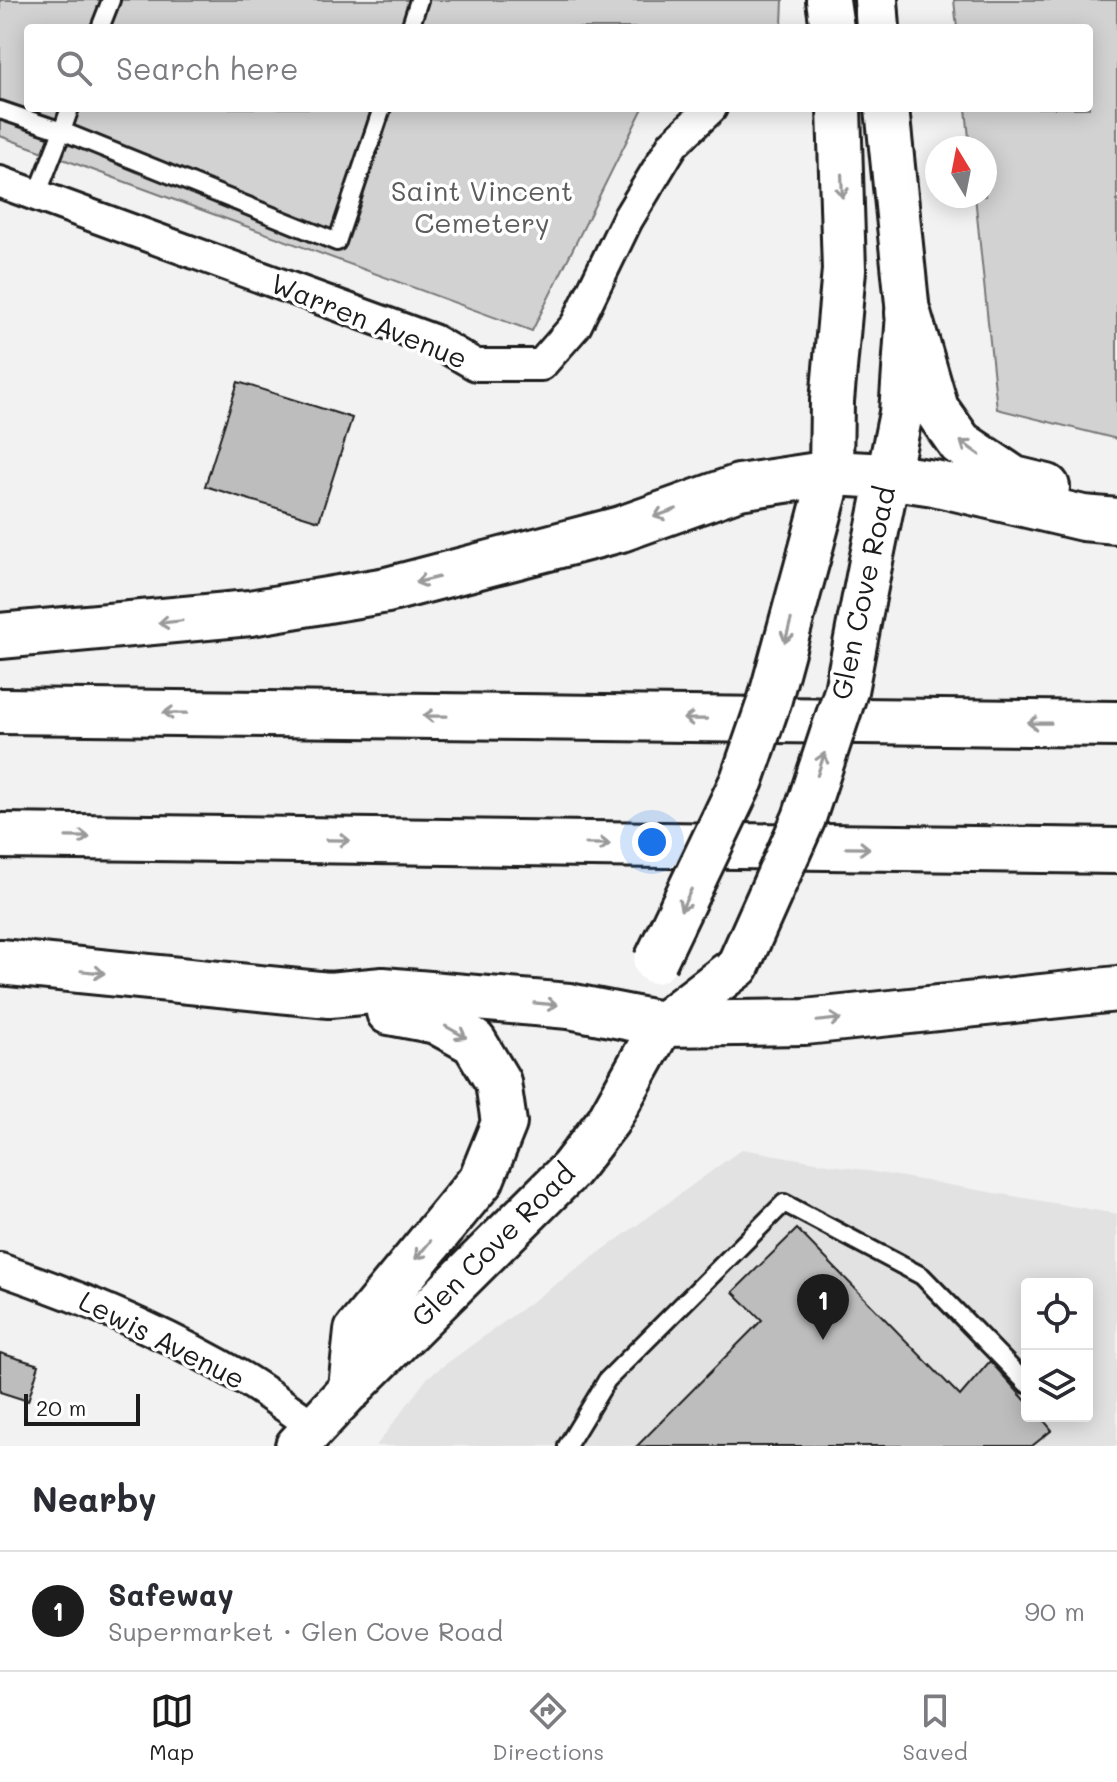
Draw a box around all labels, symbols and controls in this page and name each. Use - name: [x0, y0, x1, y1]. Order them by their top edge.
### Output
- search box: [24, 24, 1093, 112]
- icon: search: [52, 46, 96, 90]
- text: Search here: [116, 48, 299, 88]
- north arrow: [925, 136, 997, 208]
- park label: Saint Vincent Cemetery: [391, 172, 573, 240]
- one-way arrow: [834, 172, 849, 199]
- street label: Warren Avenue: [266, 264, 473, 376]
- one-way arrow: [960, 440, 981, 457]
- street label: Glen Cove Road: [822, 483, 902, 703]
- one-way arrow: [654, 507, 678, 521]
- one-way arrow: [414, 573, 440, 588]
- one-way arrow: [157, 614, 184, 629]
- one-way arrow: [780, 618, 795, 644]
- one-way arrow: [162, 705, 189, 721]
- one-way arrow: [422, 708, 449, 724]
- one-way arrow: [682, 711, 709, 727]
- one-way arrow: [1026, 715, 1053, 731]
- one-way arrow: [815, 752, 830, 777]
- your location: [632, 822, 672, 862]
- one-way arrow: [64, 829, 91, 845]
- one-way arrow: [324, 833, 351, 848]
- one-way arrow: [584, 836, 611, 852]
- one-way arrow: [844, 840, 871, 855]
- one-way arrow: [678, 887, 693, 911]
- one-way arrow: [79, 964, 106, 979]
- one-way arrow: [532, 997, 559, 1012]
- one-way arrow: [815, 1012, 842, 1027]
- one-way arrow: [444, 1025, 468, 1041]
- street label: Glen Cove Road: [403, 1155, 582, 1334]
- one-way arrow: [415, 1239, 432, 1260]
- pin: 1: [797, 1274, 849, 1340]
- map controls: [1021, 1278, 1093, 1422]
- button: locate: [1021, 1278, 1093, 1350]
- street label: Lewis Avenue: [73, 1282, 252, 1396]
- button: layers: [1021, 1350, 1093, 1422]
- scale bar: [24, 1390, 140, 1426]
- text: 20 m: [36, 1393, 86, 1422]
- text: Nearby: [32, 1476, 157, 1521]
- text: Safeway: [108, 1574, 234, 1614]
- text: 1: [52, 1594, 64, 1628]
- text: 90 m: [1025, 1594, 1085, 1628]
- text: Supermarket · Glen Cove Road: [108, 1614, 503, 1648]
- tab: Map: [149, 1689, 194, 1766]
- tab: Directions: [492, 1689, 604, 1766]
- tab: Saved: [903, 1689, 968, 1766]

